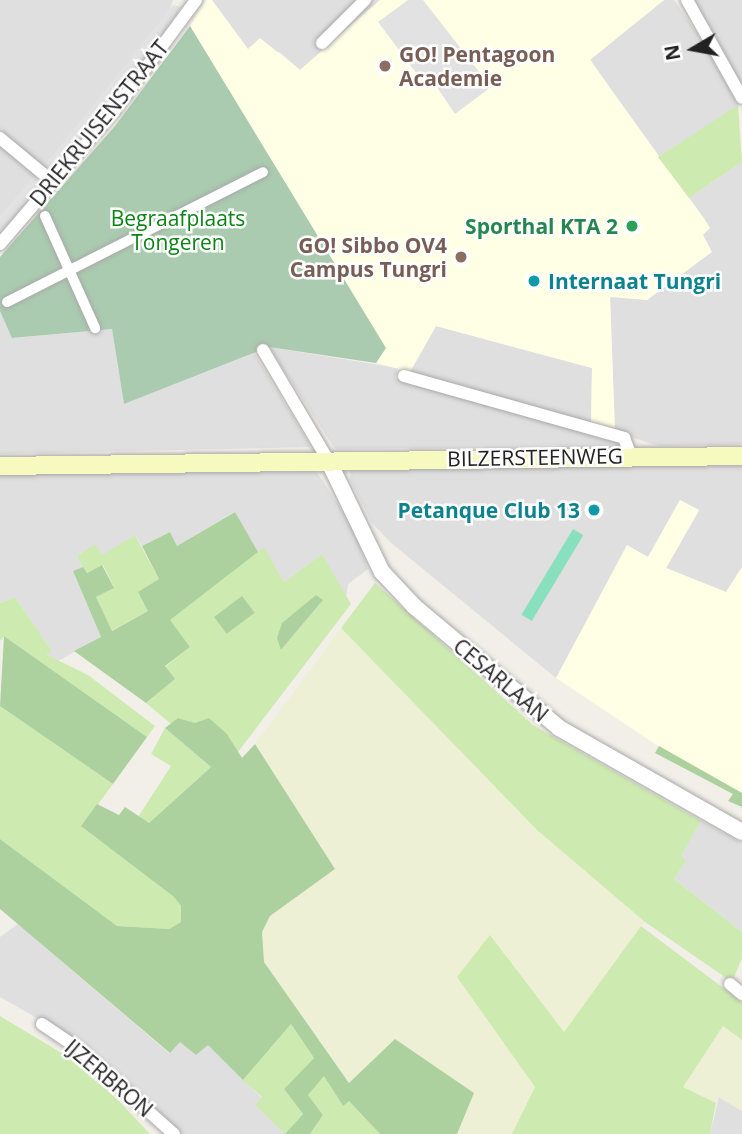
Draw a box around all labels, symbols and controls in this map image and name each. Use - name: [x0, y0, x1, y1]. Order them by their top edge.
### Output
- north arrow: [658, 14, 728, 84]
- street label: DRIEKRUISENSTRAAT: [24, 35, 174, 211]
- place label: GO! Pentagoon Academie: [399, 41, 555, 91]
- text: N: [658, 43, 686, 63]
- marker: GO! Pentagoon Academie: [377, 58, 393, 74]
- park label: Begraafplaats Tongeren: [111, 205, 245, 255]
- place label: Sporthal KTA 2: [465, 213, 618, 239]
- marker: Sporthal KTA 2: [624, 218, 640, 234]
- place label: GO! Sibbo OV4 Campus Tungri: [290, 232, 447, 282]
- marker: GO! Sibbo OV4 Campus Tungri: [453, 249, 469, 265]
- place label: Internaat Tungri: [548, 268, 721, 294]
- marker: Internaat Tungri: [526, 273, 542, 289]
- street label: BILZERSTEENWEG: [447, 443, 623, 471]
- place label: Petanque Club 13: [398, 497, 580, 523]
- marker: Petanque Club 13: [586, 502, 602, 518]
- street label: CESARLAAN: [448, 633, 554, 727]
- street label: IJZERBRON: [60, 1034, 158, 1122]

